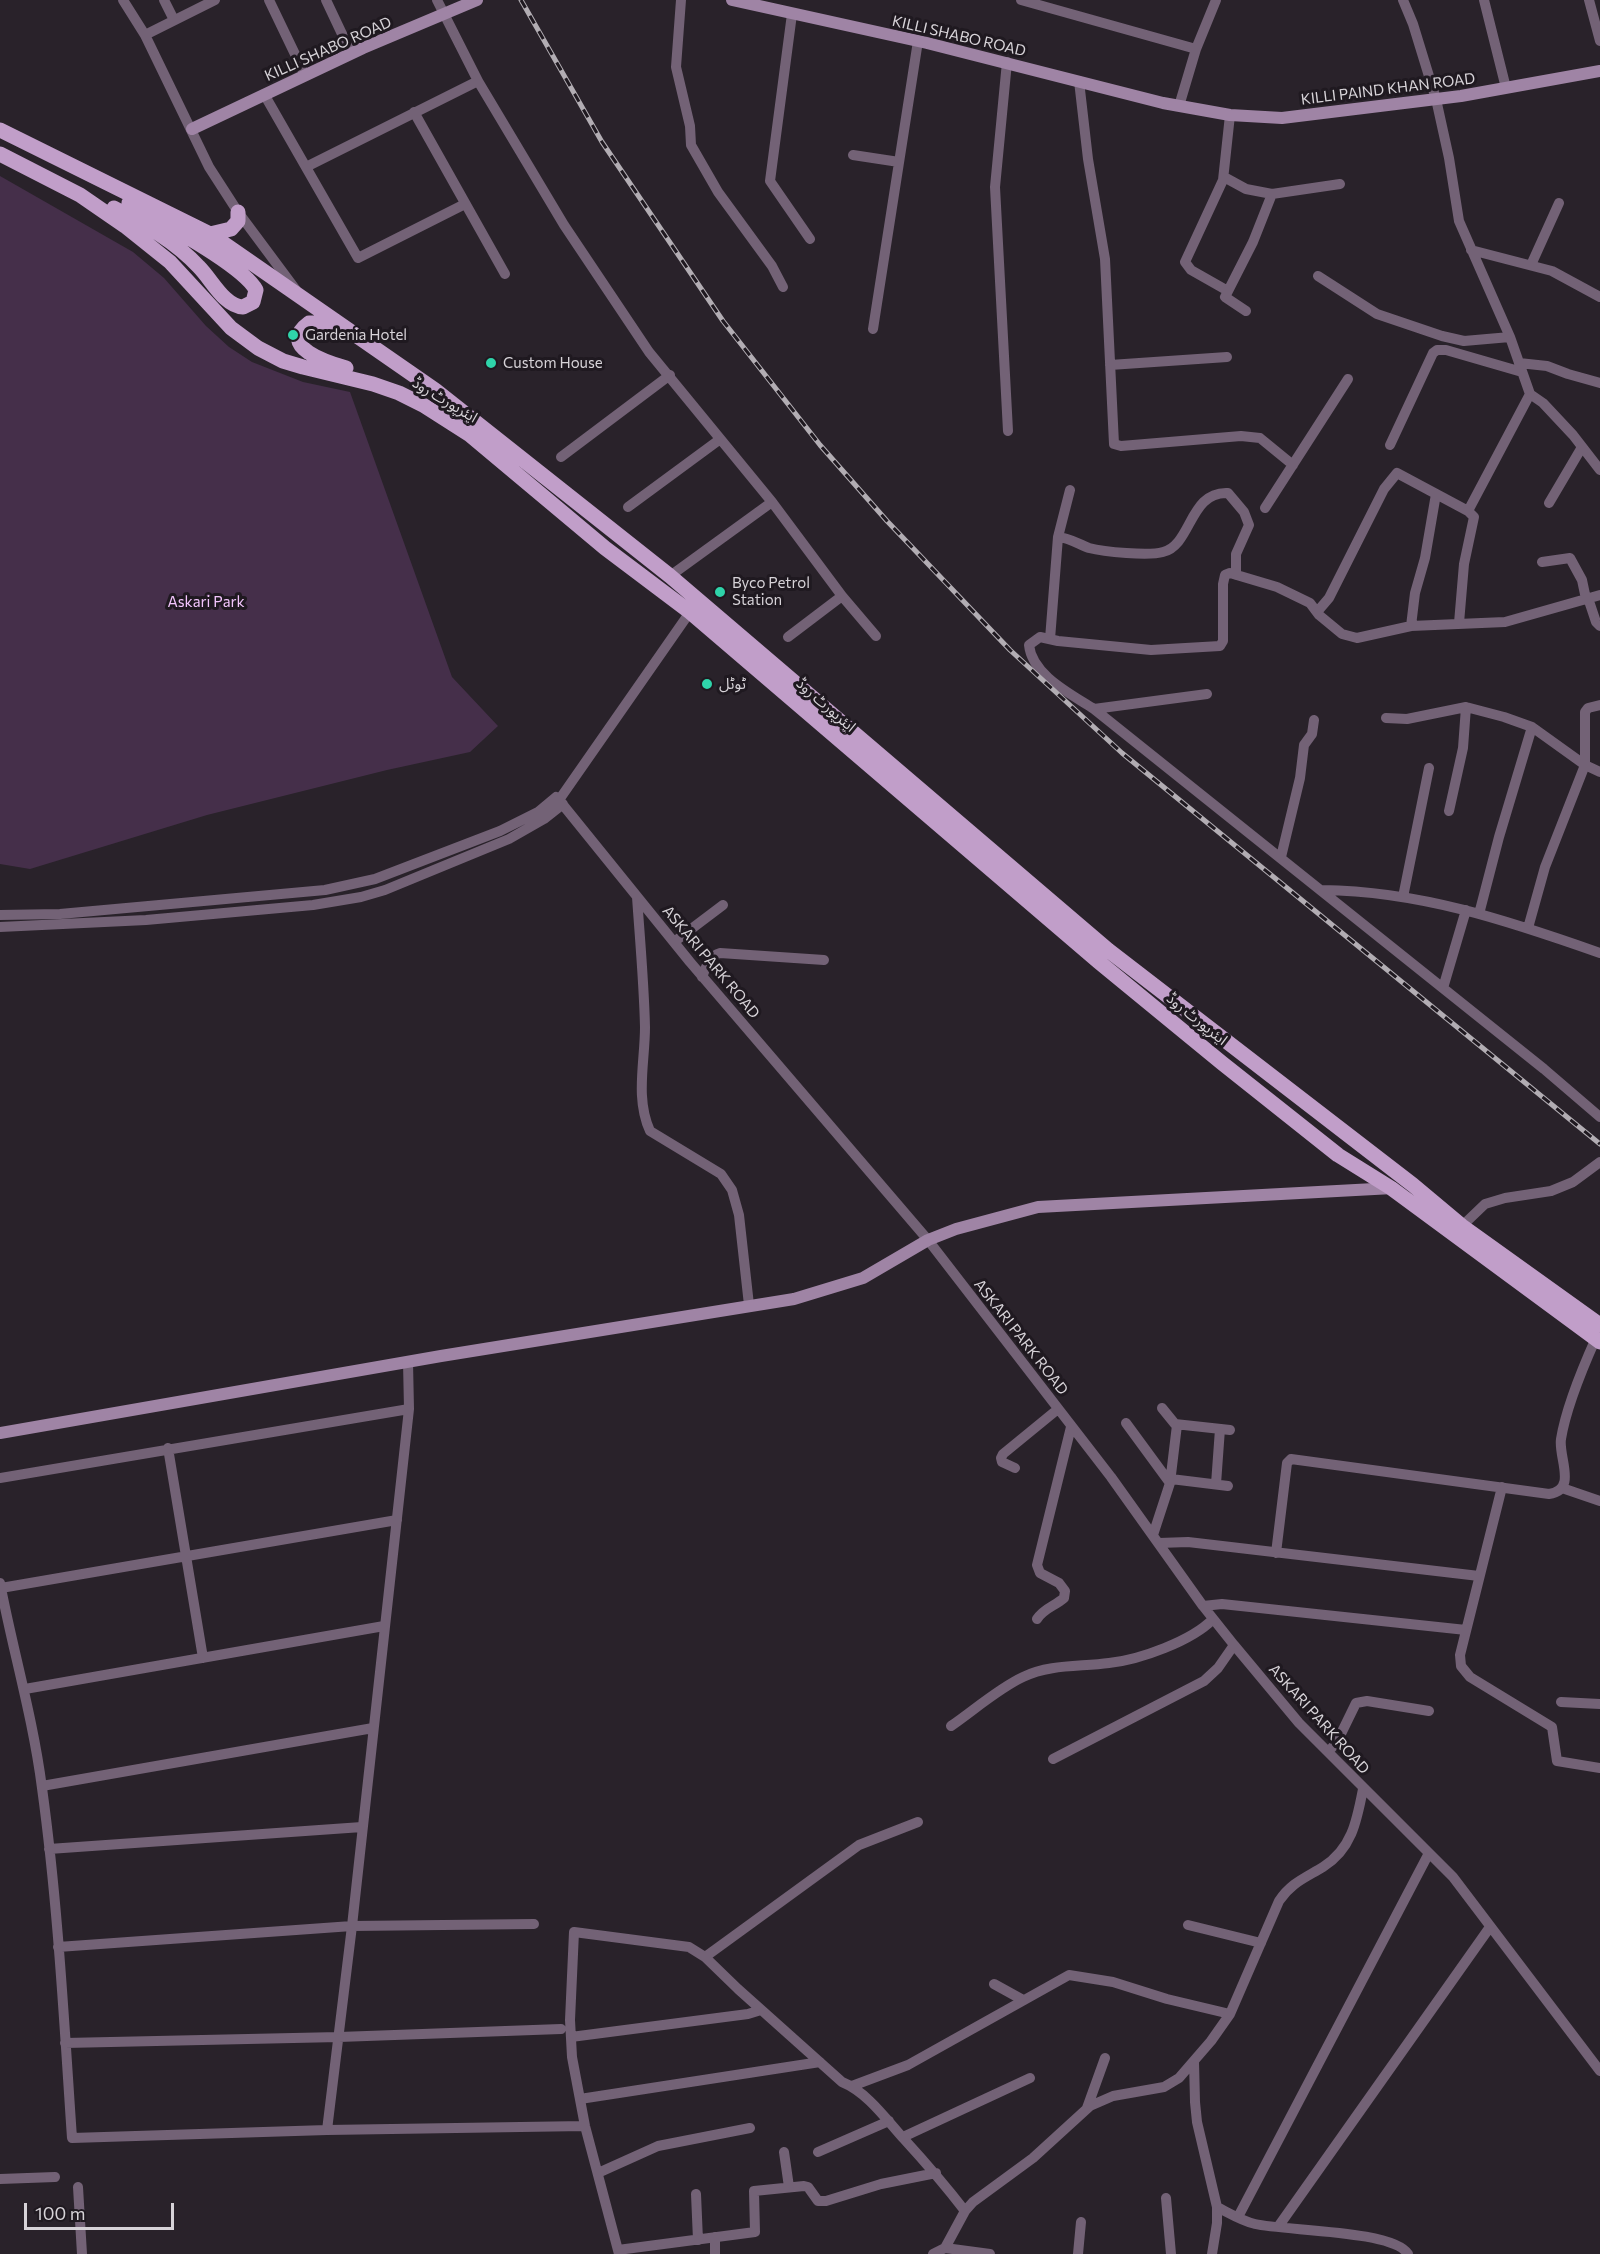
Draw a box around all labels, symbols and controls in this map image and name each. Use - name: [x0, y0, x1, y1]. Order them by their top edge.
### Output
- street label: KILLI SHABO ROAD: [890, 12, 1028, 60]
- street label: KILLI SHABO ROAD: [262, 13, 394, 85]
- street label: KILLI PAIND KHAN ROAD: [1300, 69, 1476, 109]
- place label: Gardenia Hotel: [305, 326, 407, 344]
- marker: Gardenia Hotel: [286, 328, 300, 342]
- place label: Custom House: [503, 354, 603, 372]
- marker: Custom House: [484, 356, 498, 370]
- street label: ایئرپورٹ روڈ: [409, 374, 481, 426]
- place label: Byco Petrol Station: [732, 574, 810, 609]
- marker: Byco Petrol Station: [713, 585, 727, 599]
- park label: Askari Park: [167, 593, 245, 611]
- street label: ایئرپورٹ روڈ: [793, 674, 859, 736]
- place label: ٹوٹل: [719, 675, 746, 693]
- marker: ٹوٹل: [700, 677, 714, 691]
- street label: ASKARI PARK ROAD: [659, 902, 763, 1022]
- street label: ایئرپورٹ روڈ: [1163, 989, 1231, 1049]
- street label: ASKARI PARK ROAD: [970, 1276, 1072, 1398]
- street label: ASKARI PARK ROAD: [1265, 1660, 1373, 1778]
- scale bar: [27, 2191, 177, 2229]
- text: 100 m: [35, 2202, 85, 2224]

